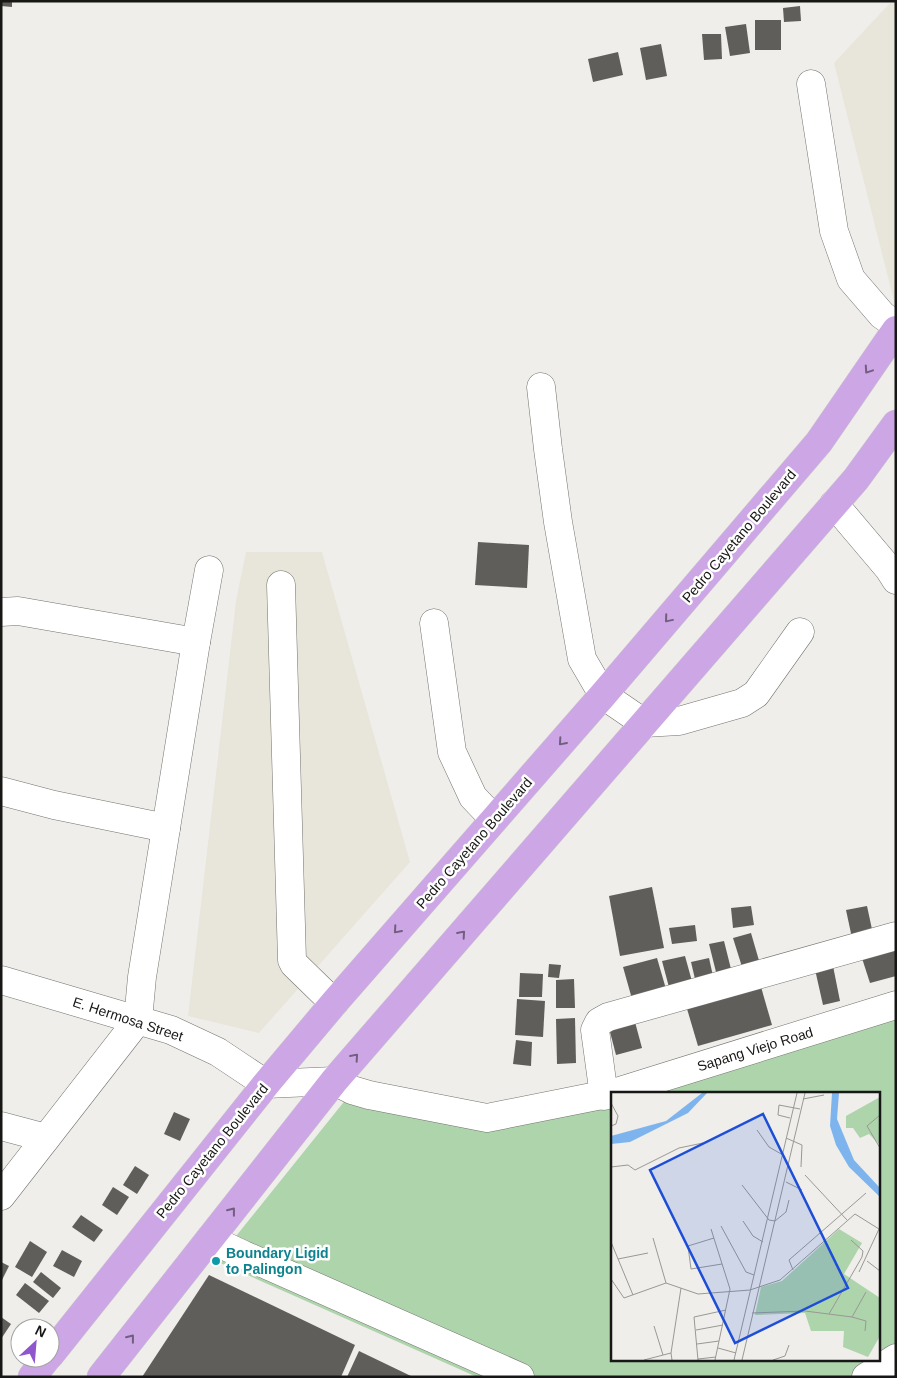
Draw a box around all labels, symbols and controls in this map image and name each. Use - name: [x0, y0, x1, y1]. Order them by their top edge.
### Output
- one-way arrow: [865, 364, 874, 374]
- street label: Pedro Cayetano Boulevard: [679, 466, 799, 606]
- one-way arrow: [665, 613, 674, 622]
- one-way arrow: [559, 737, 568, 746]
- street label: Pedro Cayetano Boulevard: [413, 774, 535, 912]
- one-way arrow: [394, 925, 403, 934]
- one-way arrow: [456, 930, 465, 939]
- street label: E. Hermosa Street: [71, 994, 185, 1044]
- street label: Sapang Viejo Road: [695, 1024, 815, 1074]
- one-way arrow: [350, 1053, 359, 1062]
- street label: Pedro Cayetano Boulevard: [153, 1081, 271, 1221]
- inset map: [611, 1092, 880, 1360]
- one-way arrow: [226, 1207, 235, 1217]
- place label: Boundary Ligid to Palingon: [226, 1245, 329, 1277]
- marker: Boundary Ligid to Palingon: [210, 1255, 222, 1267]
- north arrow: [10, 1318, 60, 1368]
- text: N: [33, 1322, 49, 1341]
- one-way arrow: [126, 1335, 135, 1344]

